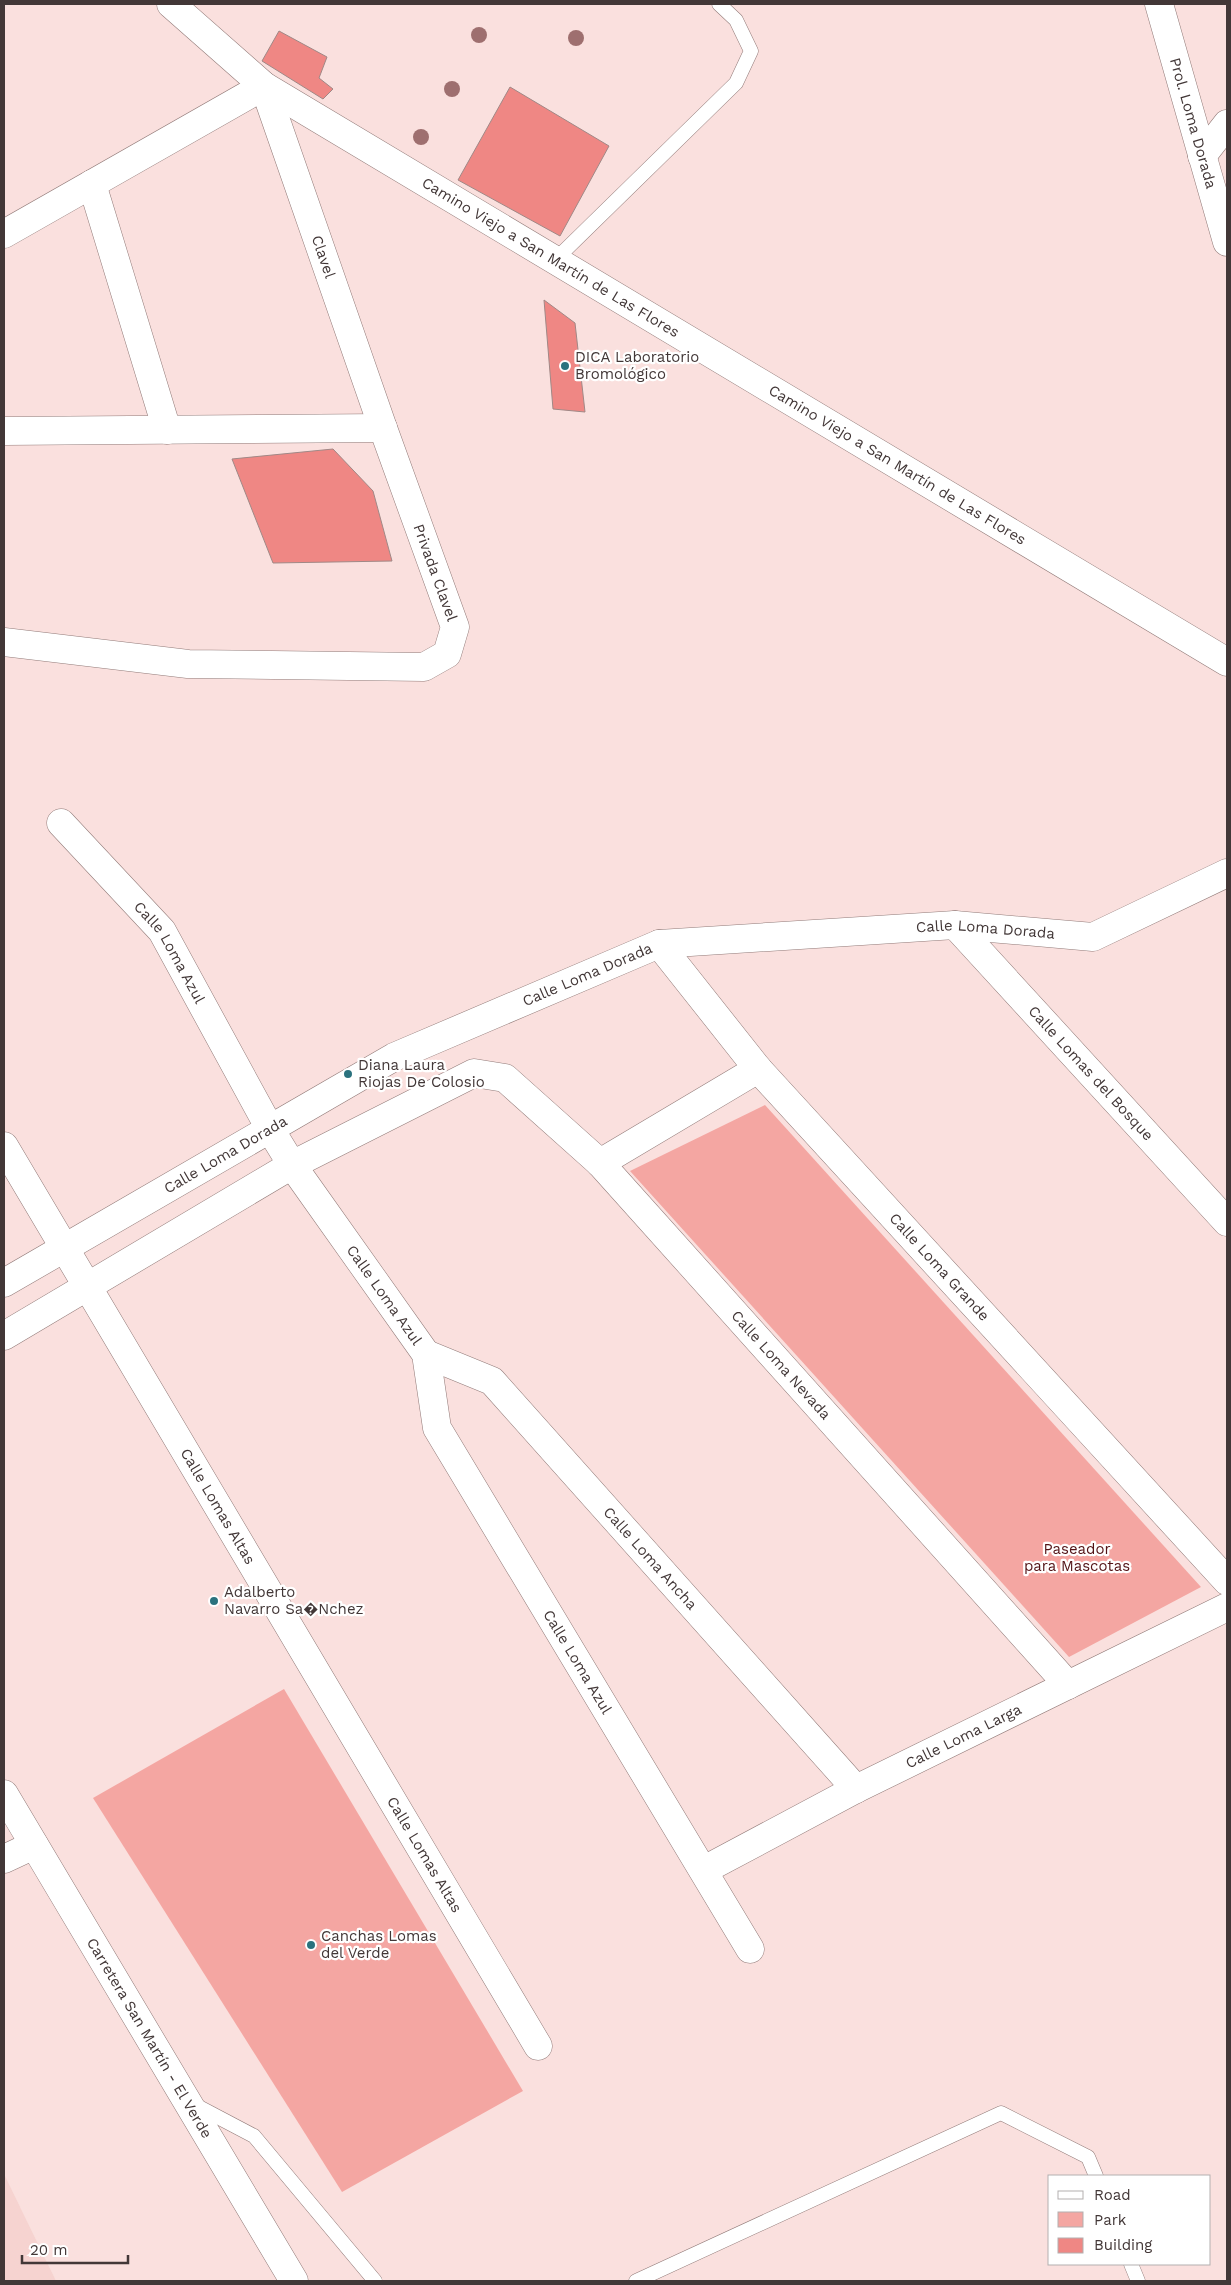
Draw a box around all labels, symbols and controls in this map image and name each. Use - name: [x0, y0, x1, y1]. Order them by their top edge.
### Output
- street label: Prol. Loma Dorada: [1166, 56, 1220, 191]
- street label: Camino Viejo a San Martín de Las Flores: [419, 174, 683, 341]
- street label: Clavel: [308, 233, 339, 281]
- place label: DICA Laboratorio Bromológico: [575, 348, 699, 383]
- marker: DICA Laboratorio Bromológico: [559, 360, 571, 372]
- street label: Camino Viejo a San Martín de Las Flores: [765, 381, 1029, 549]
- street label: Privada Clavel: [409, 521, 461, 624]
- street label: Calle Loma Azul: [130, 898, 209, 1007]
- street label: Calle Loma Dorada: [915, 916, 1056, 943]
- street label: Calle Loma Dorada: [520, 939, 655, 1010]
- street label: Calle Lomas del Bosque: [1024, 1002, 1157, 1144]
- place label: Diana Laura Riojas De Colosio: [358, 1056, 485, 1091]
- marker: Diana Laura Riojas De Colosio: [342, 1068, 354, 1080]
- street label: Calle Loma Dorada: [161, 1112, 291, 1197]
- street label: Calle Loma Grande: [886, 1209, 993, 1325]
- street label: Calle Loma Azul: [343, 1242, 426, 1349]
- street label: Calle Loma Nevada: [727, 1307, 835, 1424]
- street label: Calle Lomas Altas: [176, 1445, 259, 1568]
- street label: Calle Loma Ancha: [600, 1503, 701, 1614]
- park label: Paseador para Mascotas: [1024, 1540, 1130, 1575]
- place label: Adalberto Navarro Sa�Nchez: [224, 1583, 364, 1618]
- marker: Adalberto Navarro Sa�Nchez: [208, 1595, 220, 1607]
- street label: Calle Loma Azul: [539, 1607, 616, 1718]
- street label: Calle Loma Larga: [903, 1700, 1025, 1772]
- street label: Calle Lomas Altas: [383, 1793, 466, 1916]
- place label: Canchas Lomas del Verde: [321, 1927, 437, 1962]
- street label: Carretera San Martín - El Verde: [83, 1935, 216, 2141]
- marker: Canchas Lomas del Verde: [305, 1939, 317, 1951]
- legend: [1048, 2175, 1211, 2265]
- text: Road: [1094, 2186, 1131, 2204]
- text: Park: [1094, 2211, 1127, 2229]
- scale bar: [22, 2232, 129, 2264]
- text: Building: [1094, 2236, 1152, 2254]
- text: 20 m: [30, 2241, 68, 2259]

